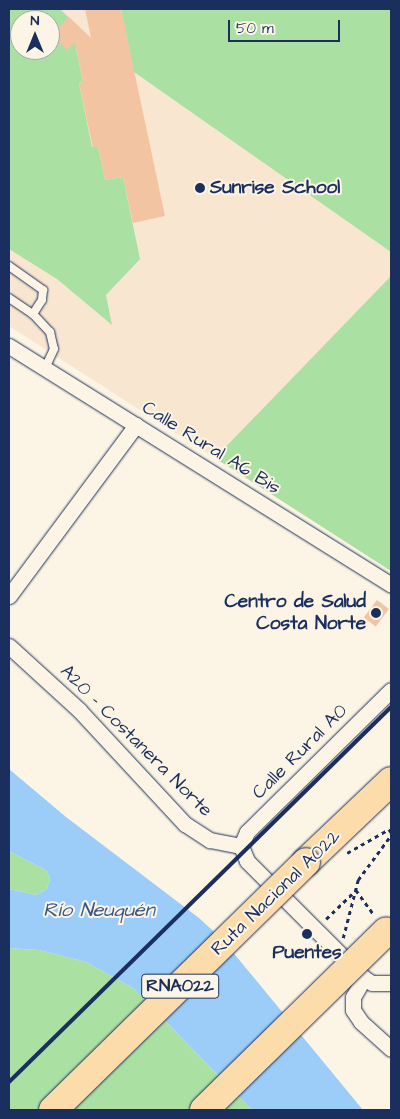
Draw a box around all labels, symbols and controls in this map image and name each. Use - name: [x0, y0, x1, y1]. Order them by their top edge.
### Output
- north arrow: [10, 10, 60, 60]
- scale bar: [230, 10, 342, 42]
- text: N: [31, 11, 39, 31]
- text: 50 m: [236, 18, 274, 39]
- place label: Sunrise School: [210, 177, 340, 199]
- marker: Sunrise School: [194, 182, 206, 194]
- street label: Calle Rural A6 Bis: [138, 396, 284, 500]
- place label: Centro de Salud Costa Norte: [224, 591, 366, 635]
- marker: Centro de Salud Costa Norte: [370, 607, 382, 619]
- street label: A20 - Costanera Norte: [55, 660, 217, 822]
- street label: Calle Rural A0: [248, 700, 352, 804]
- street label: Ruta Nacional A022: [207, 825, 345, 961]
- water label: Río Neuquén: [43, 898, 155, 922]
- marker: Puentes: [301, 928, 313, 940]
- place label: Puentes: [272, 942, 342, 964]
- road number: RNA022: [140, 970, 220, 1001]

